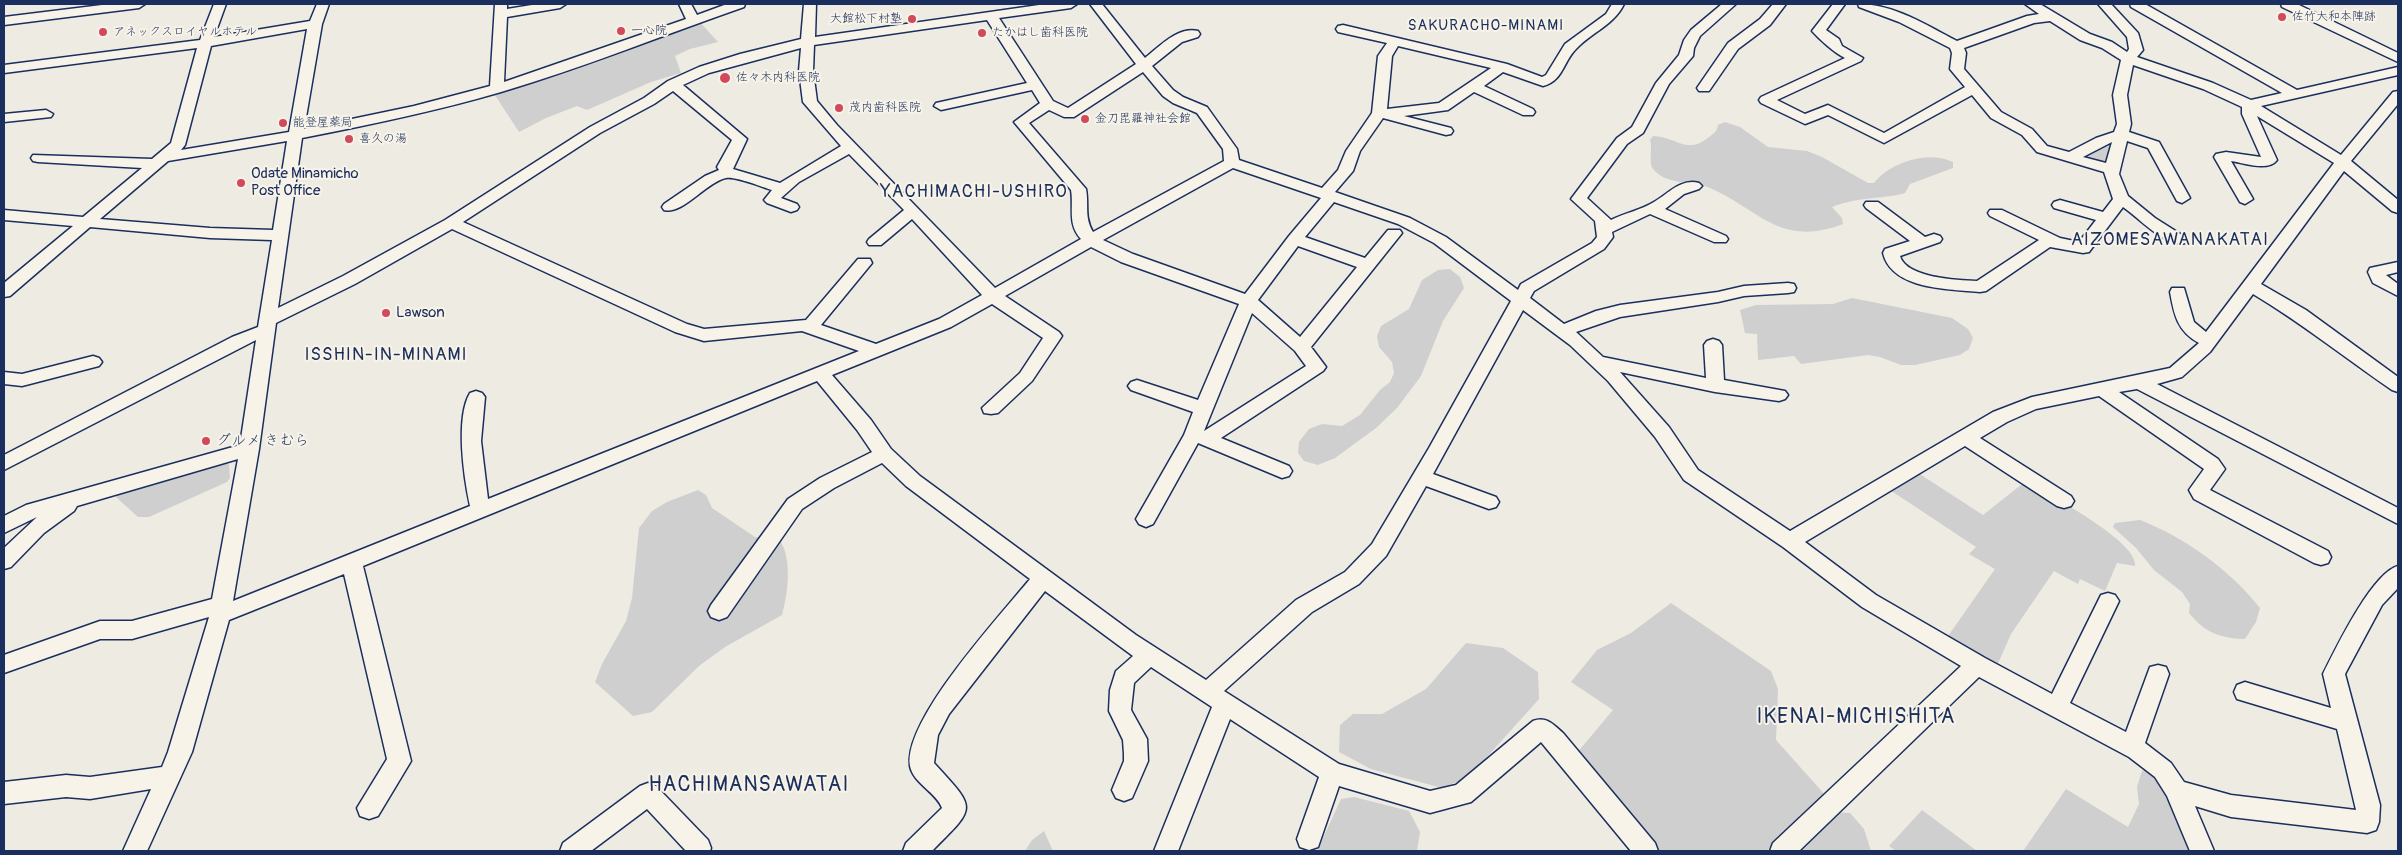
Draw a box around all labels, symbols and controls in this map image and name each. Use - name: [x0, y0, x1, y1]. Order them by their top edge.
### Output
- place label: 佐竹大和本陣跡: [2292, 10, 2376, 24]
- marker: 佐竹大和本陣跡: [2276, 11, 2288, 23]
- place label: 大館松下村塾: [830, 12, 902, 26]
- marker: 大館松下村塾: [906, 13, 918, 25]
- district label: SAKURACHO-MINAMI: [1406, 17, 1566, 35]
- place label: 一心院: [631, 24, 667, 38]
- place label: アネックスロイヤルホテル: [113, 25, 257, 39]
- marker: 一心院: [615, 25, 627, 37]
- marker: アネックスロイヤルホテル: [97, 26, 109, 38]
- place label: たかはし歯科医院: [992, 26, 1088, 40]
- marker: たかはし歯科医院: [976, 27, 988, 39]
- marker: 佐々木内科医院: [718, 71, 732, 85]
- place label: 佐々木内科医院: [736, 71, 820, 85]
- place label: 茂内歯科医院: [849, 101, 921, 115]
- marker: 茂内歯科医院: [833, 102, 845, 114]
- place label: 金刀毘羅神社会館: [1095, 112, 1191, 126]
- marker: 金刀毘羅神社会館: [1079, 113, 1091, 125]
- place label: 能登屋薬局: [293, 116, 353, 130]
- marker: 能登屋薬局: [277, 117, 289, 129]
- place label: 喜久の湯: [359, 132, 407, 146]
- marker: 喜久の湯: [343, 133, 355, 145]
- place label: Odate Minamicho Post Office: [251, 165, 359, 200]
- marker: Odate Minamicho Post Office: [235, 177, 247, 189]
- district label: YACHIMACHI-USHIRO: [878, 181, 1070, 203]
- district label: AIZOMESAWANAKATAI: [2069, 229, 2271, 251]
- place label: Lawson: [396, 304, 445, 322]
- marker: Lawson: [380, 307, 392, 319]
- district label: ISSHIN-IN-MINAMI: [302, 344, 470, 366]
- place label: グルメ きむら: [216, 432, 309, 450]
- marker: グルメ きむら: [200, 435, 212, 447]
- district label: IKENAI-MICHISHITA: [1754, 705, 1958, 731]
- district label: HACHIMANSAWATAI: [647, 773, 851, 799]

